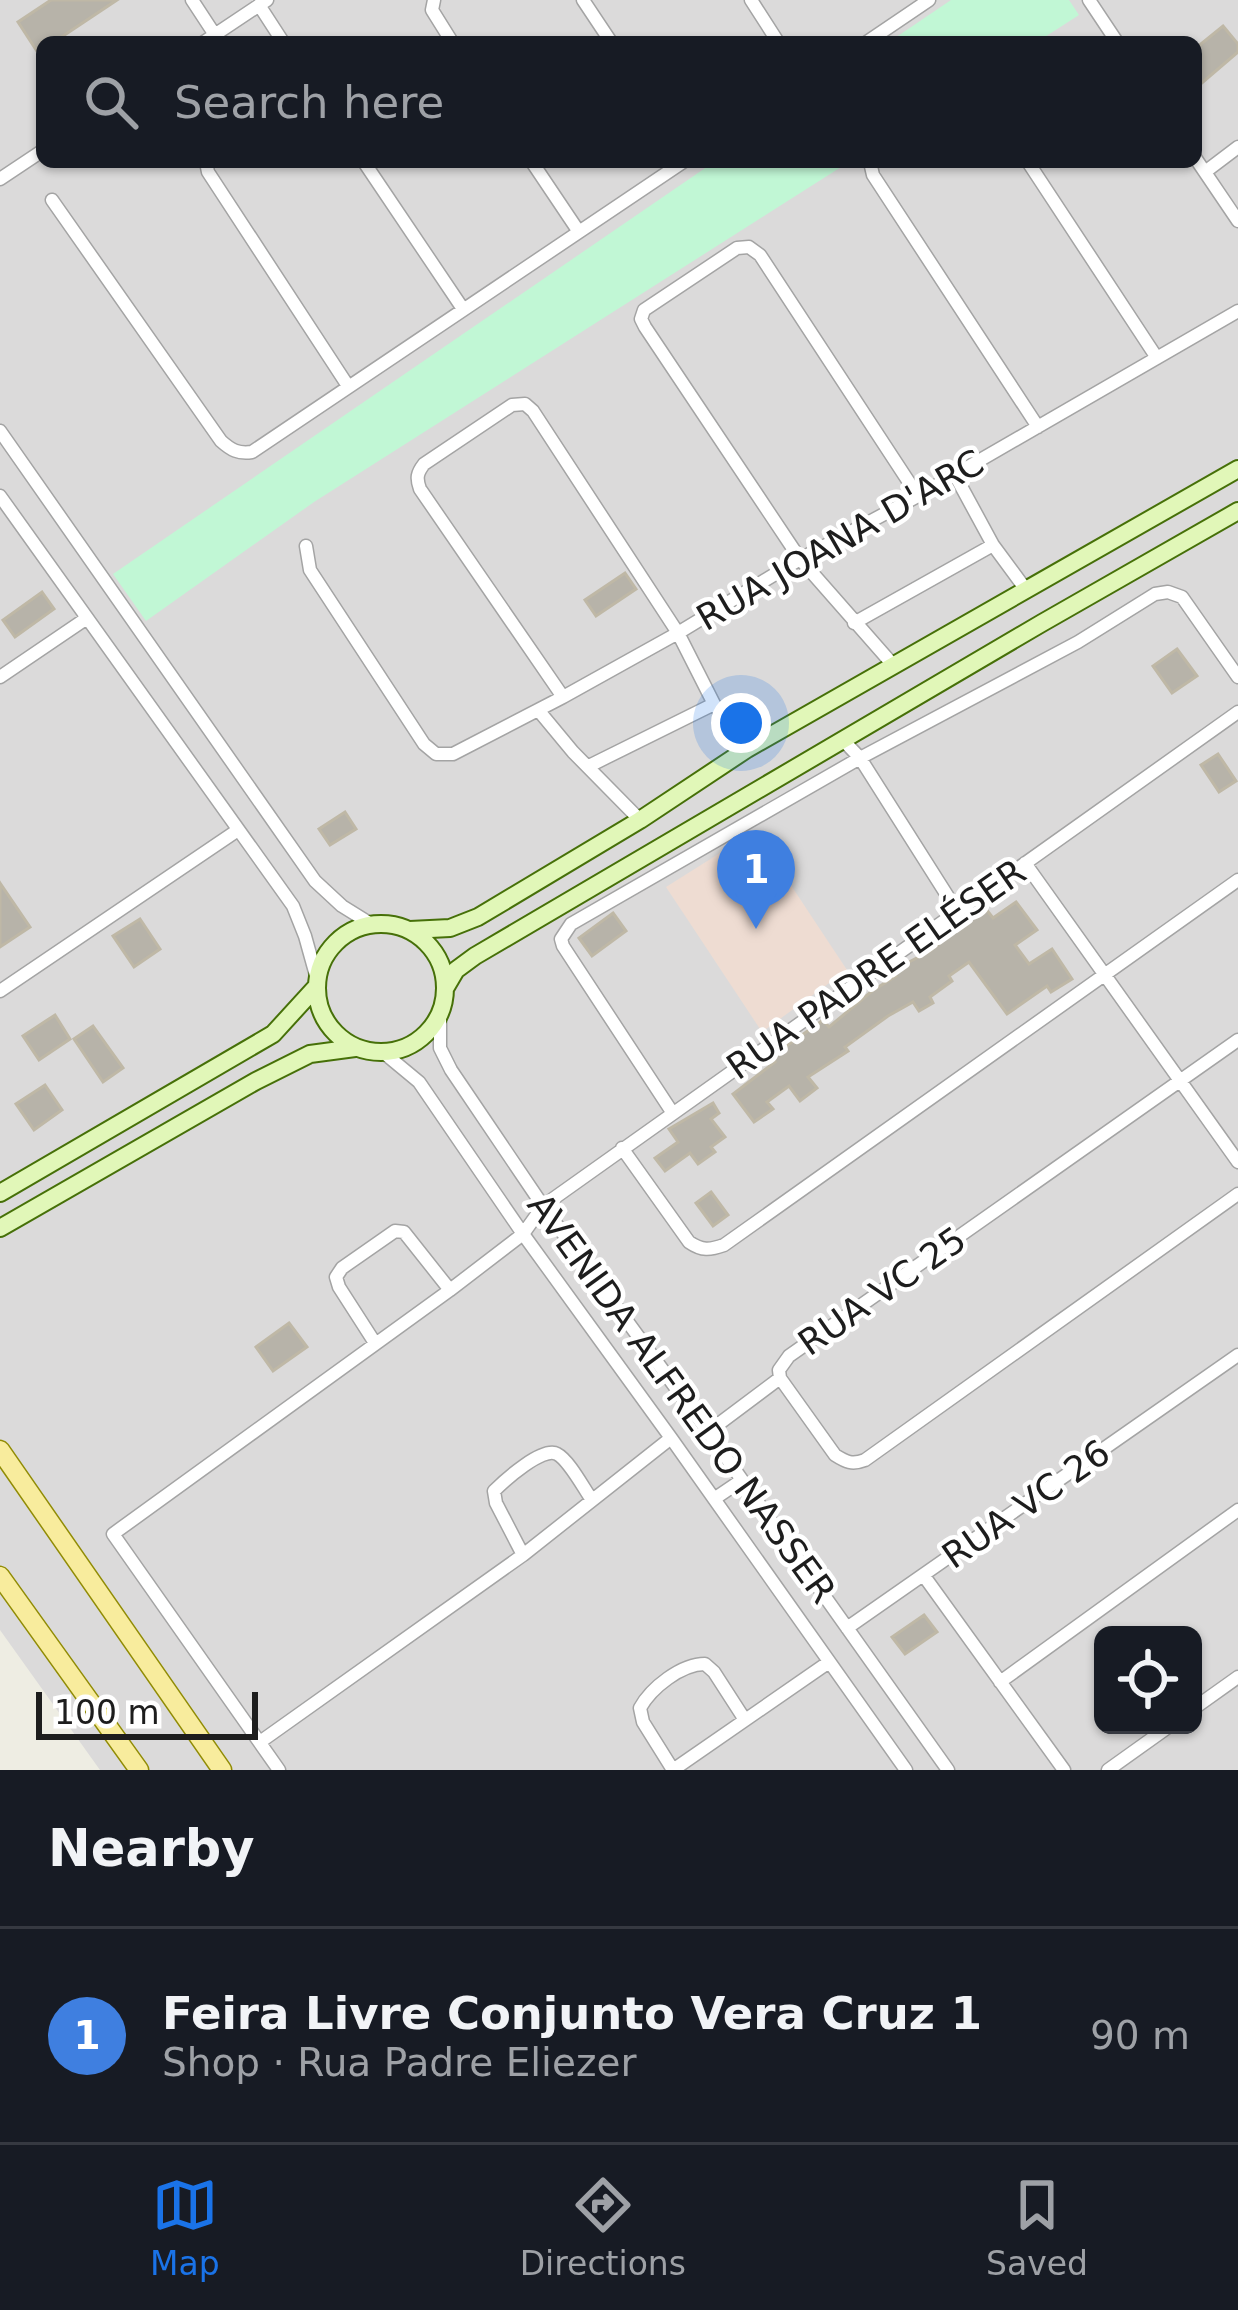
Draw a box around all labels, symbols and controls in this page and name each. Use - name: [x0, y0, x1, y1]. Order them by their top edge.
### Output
- search box: [36, 36, 1202, 168]
- icon: search: [78, 69, 144, 135]
- text: Search here: [174, 76, 444, 129]
- street label: RUA JOANA D'ARC: [689, 441, 991, 639]
- your location: [711, 693, 771, 753]
- pin: 1: [717, 830, 795, 929]
- street label: RUA PADRE ELÉSER: [719, 851, 1033, 1087]
- street label: AVENIDA ALFREDO NASSER: [520, 1185, 844, 1611]
- street label: RUA VC 25: [791, 1218, 973, 1364]
- street label: RUA VC 26: [935, 1431, 1117, 1577]
- map controls: [1094, 1626, 1202, 1734]
- button: locate: [1094, 1626, 1202, 1734]
- scale bar: [36, 1686, 258, 1739]
- text: 100 m: [54, 1693, 160, 1732]
- text: Nearby: [48, 1819, 255, 1878]
- text: Feira Livre Conjunto Vera Cruz 1: [162, 1987, 982, 2040]
- text: 1: [73, 2013, 101, 2058]
- text: 90 m: [1090, 2013, 1190, 2058]
- text: Shop · Rua Padre Eliezer: [162, 2040, 636, 2085]
- tab: Map: [150, 2172, 220, 2283]
- tab: Directions: [520, 2172, 686, 2283]
- tab: Saved: [986, 2172, 1088, 2283]

